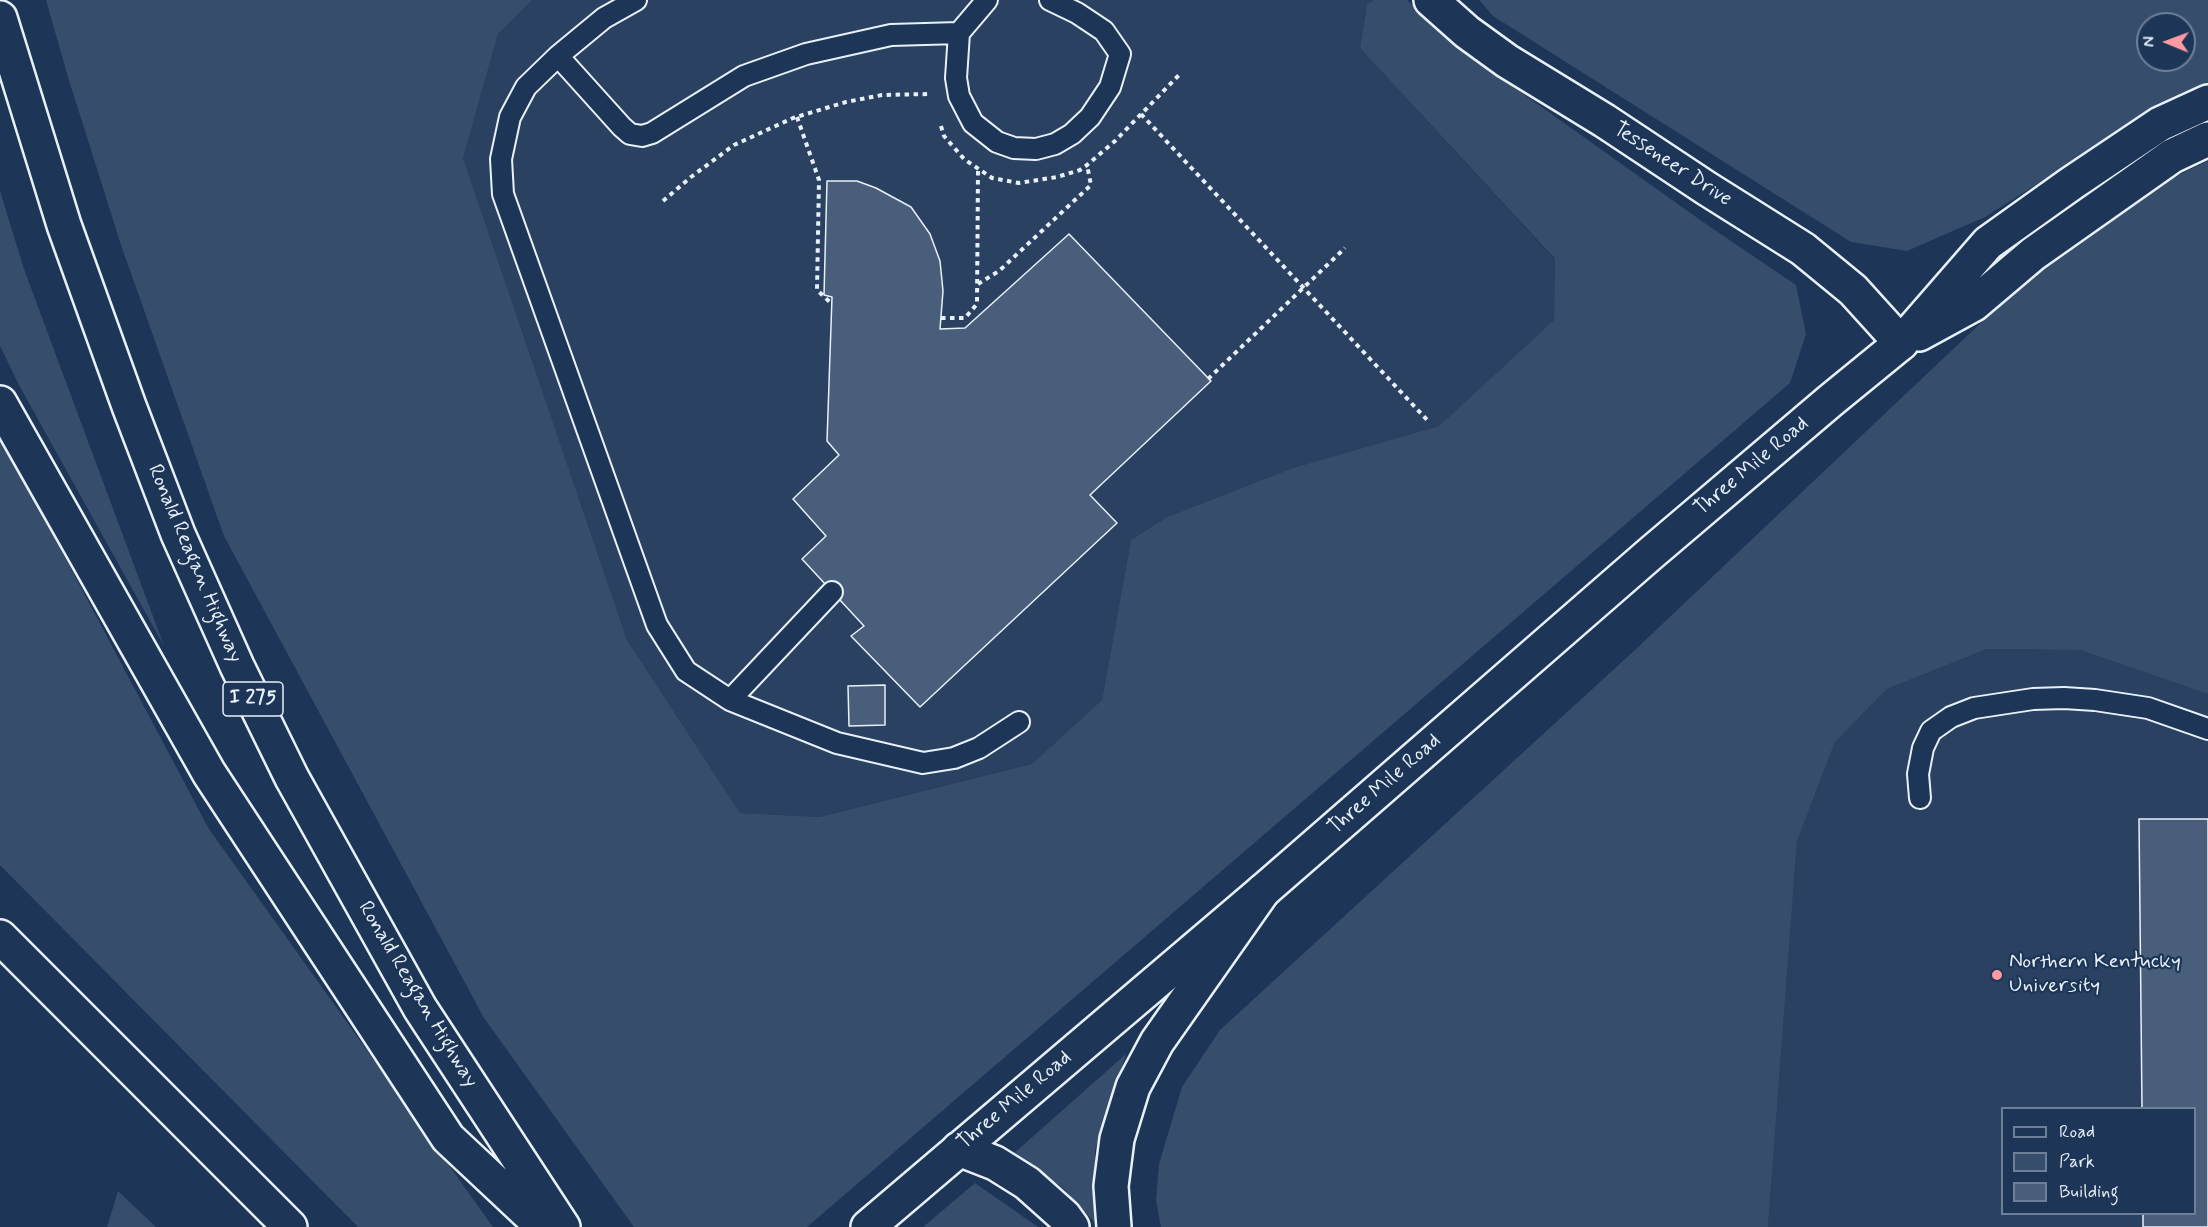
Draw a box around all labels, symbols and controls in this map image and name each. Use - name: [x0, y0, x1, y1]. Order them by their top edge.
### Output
- north arrow: [2136, 12, 2196, 72]
- text: N: [2139, 36, 2160, 47]
- street label: Tesseneer Drive: [1608, 117, 1736, 213]
- street label: Three Mile Road: [1690, 412, 1814, 522]
- street label: Ronald Reagan Highway: [141, 461, 247, 667]
- road number: I 275: [223, 682, 283, 716]
- street label: Three Mile Road: [1323, 729, 1447, 841]
- street label: Ronald Reagan Highway: [351, 897, 483, 1093]
- place label: Northern Kentucky University: [2009, 950, 2181, 1000]
- marker: Northern Kentucky University: [1990, 968, 2004, 982]
- street label: Three Mile Road: [953, 1046, 1077, 1156]
- legend: [2001, 1107, 2196, 1215]
- text: Road: [2059, 1120, 2095, 1144]
- text: Park: [2059, 1150, 2095, 1174]
- text: Building: [2059, 1180, 2119, 1204]

